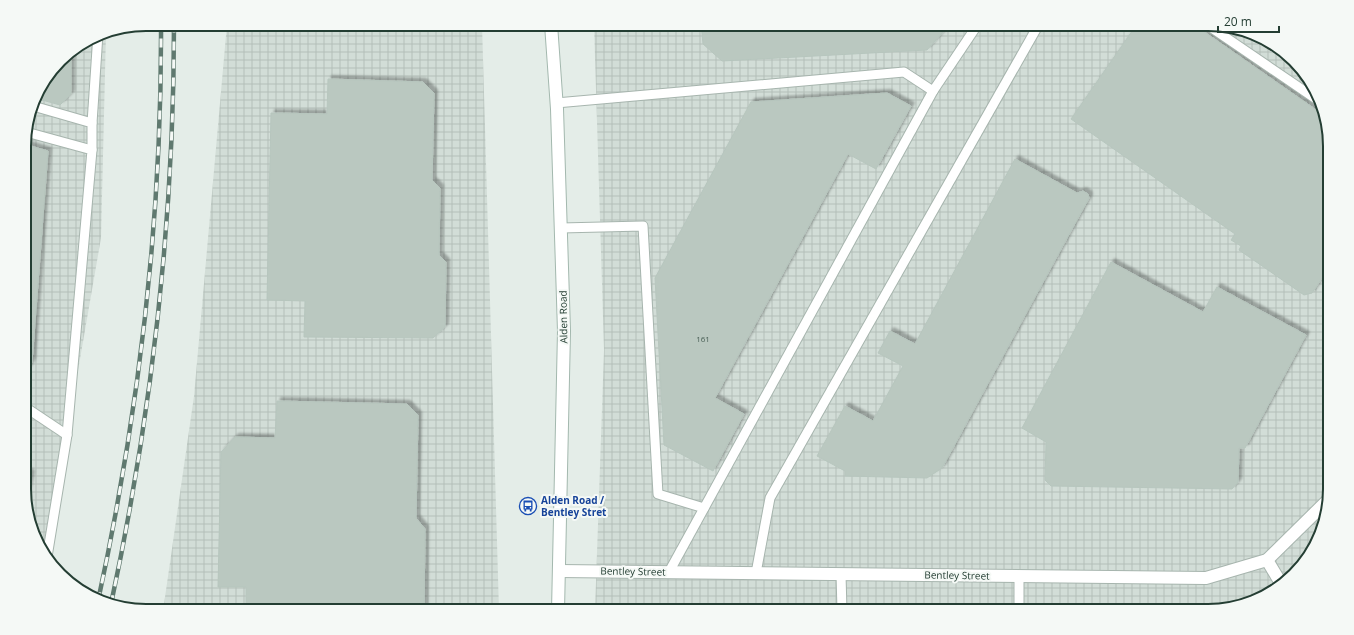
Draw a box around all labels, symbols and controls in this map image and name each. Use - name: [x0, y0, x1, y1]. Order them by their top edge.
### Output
- scale bar: [1218, 8, 1279, 34]
- text: 20 m: [1224, 13, 1252, 30]
- street label: Alden Road: [556, 290, 570, 344]
- house number: 161: [696, 333, 710, 344]
- place label: Alden Road / Bentley Stret: [541, 493, 607, 519]
- bus stop icon: Alden Road / Bentley Stret: [518, 496, 538, 516]
- street label: Bentley Street: [600, 563, 666, 579]
- street label: Bentley Street: [924, 567, 990, 583]

